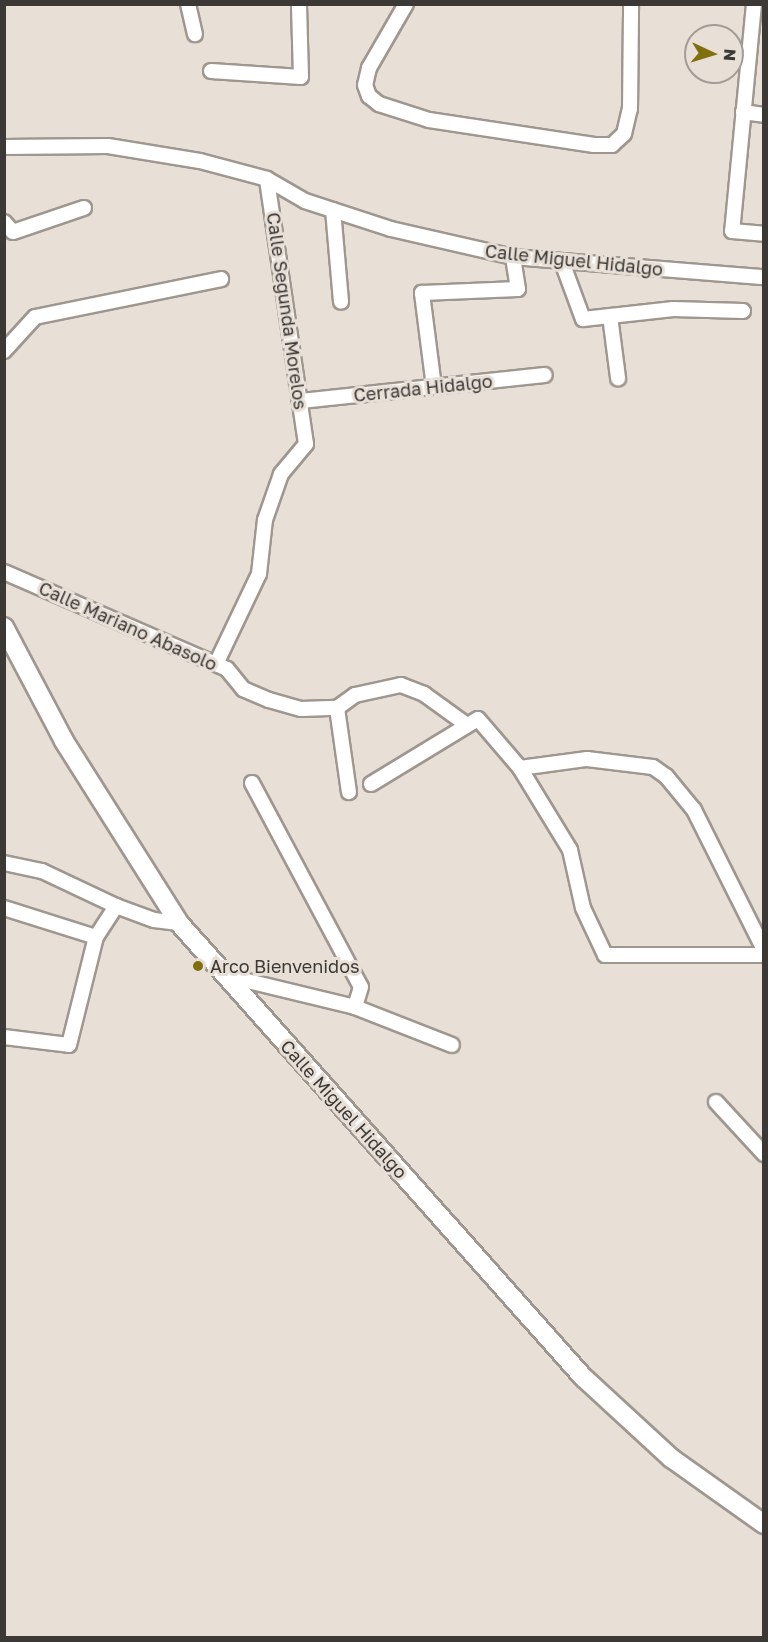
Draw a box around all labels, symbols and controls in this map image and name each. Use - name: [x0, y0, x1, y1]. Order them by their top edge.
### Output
- north arrow: [684, 24, 744, 84]
- text: N: [720, 48, 740, 62]
- street label: Calle Segunda Morelos: [262, 211, 312, 411]
- street label: Calle Miguel Hidalgo: [484, 240, 664, 280]
- street label: Cerrada Hidalgo: [352, 370, 494, 406]
- street label: Calle Mariano Abasolo: [36, 577, 220, 675]
- place label: Arco Bienvenidos: [210, 955, 360, 977]
- marker: Arco Bienvenidos: [191, 959, 205, 973]
- street label: Calle Miguel Hidalgo: [276, 1035, 412, 1183]

